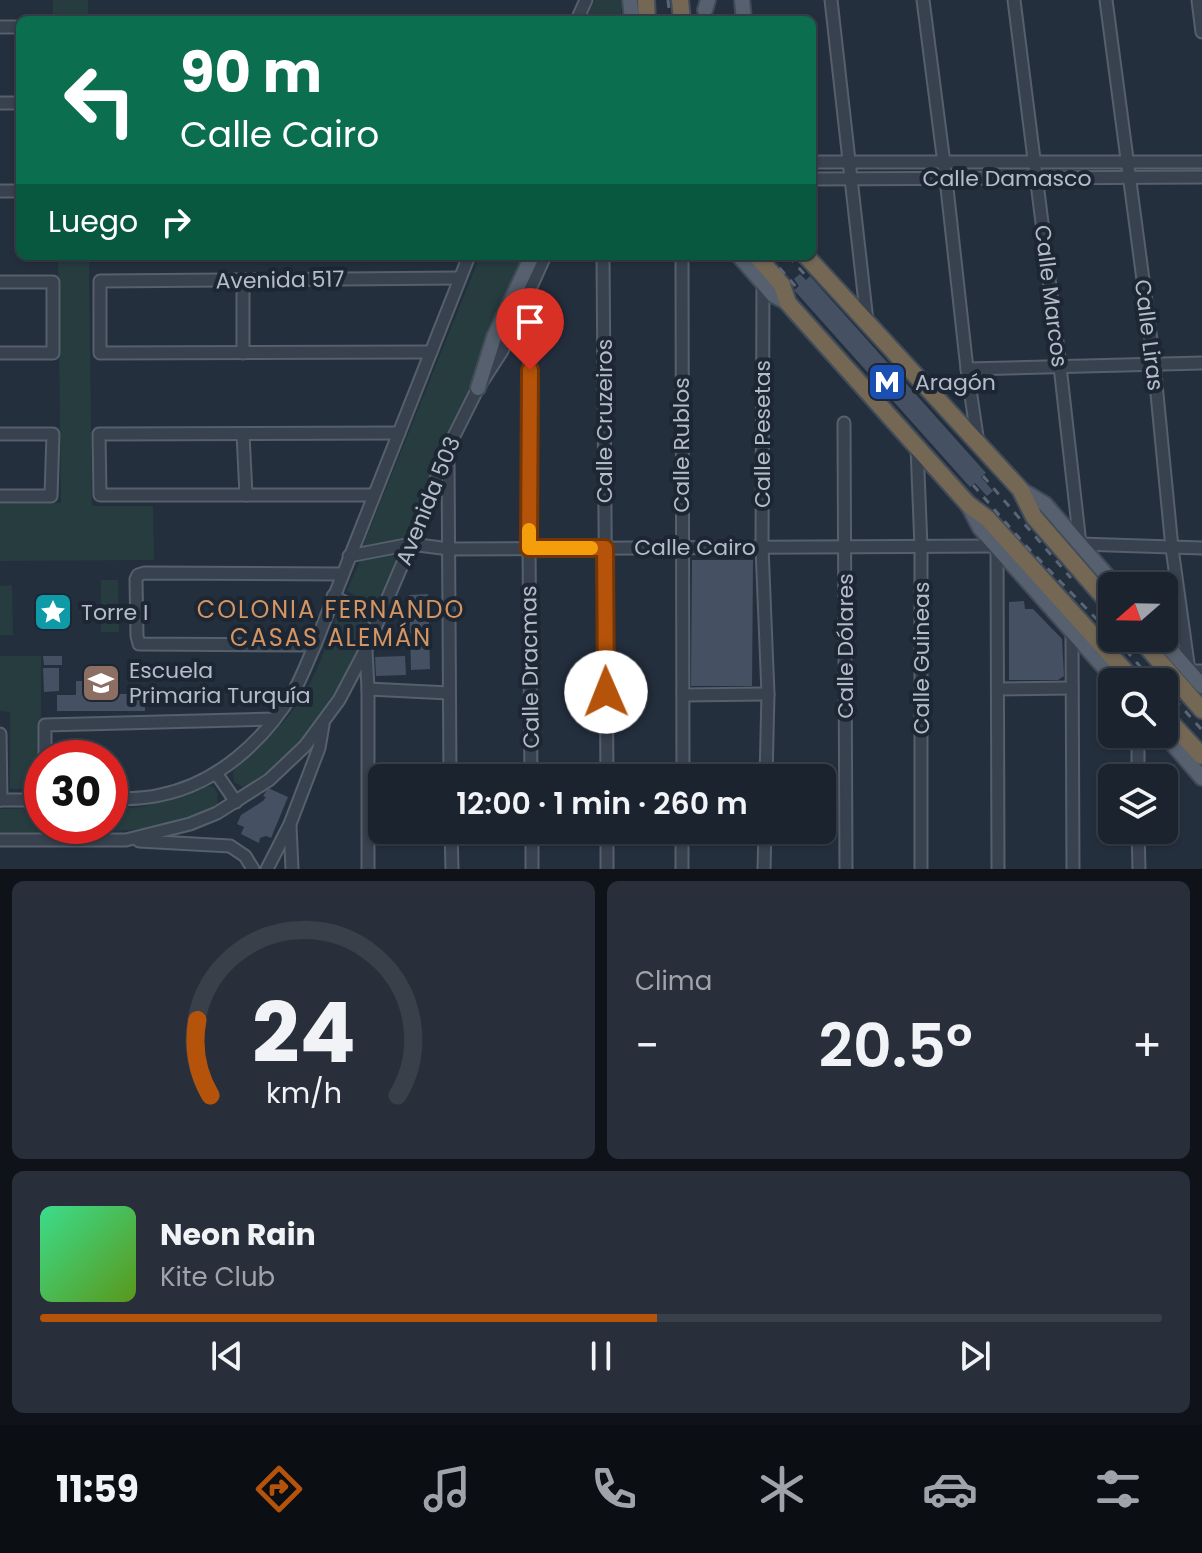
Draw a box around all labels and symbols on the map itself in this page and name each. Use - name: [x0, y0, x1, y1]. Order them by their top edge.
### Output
- street label: Calle Damasco: [922, 163, 1092, 194]
- street label: Calle Marcos: [1027, 223, 1075, 369]
- street label: Avenida 517: [215, 263, 345, 297]
- street label: Calle Liras: [1127, 278, 1171, 392]
- pin: [496, 288, 564, 370]
- street label: Calle Cruzeiros: [589, 339, 620, 503]
- street label: Calle Pesetas: [747, 360, 778, 508]
- metro station icon: Aragón: [866, 361, 908, 403]
- place label: Aragón: [915, 367, 996, 398]
- street label: Calle Rublos: [666, 377, 697, 513]
- street label: Avenida 503: [388, 432, 468, 570]
- street label: Calle Cairo: [634, 532, 756, 563]
- north arrow: [1098, 572, 1178, 652]
- street label: Calle Dólares: [830, 573, 861, 719]
- street label: Calle Guineas: [906, 582, 937, 734]
- street label: Calle Dracmas: [513, 585, 547, 749]
- place icon: Torre I: [32, 591, 74, 633]
- district label: COLONIA FERNANDO CASAS ALEMÁN: [197, 593, 465, 654]
- place label: Torre I: [81, 597, 148, 628]
- position arrow: [564, 650, 648, 734]
- place label: Escuela Primaria Turquía: [129, 655, 311, 711]
- school or university icon: Escuela Primaria Turquía: [80, 662, 122, 704]
- speed limit sign: 30: [24, 740, 128, 844]

